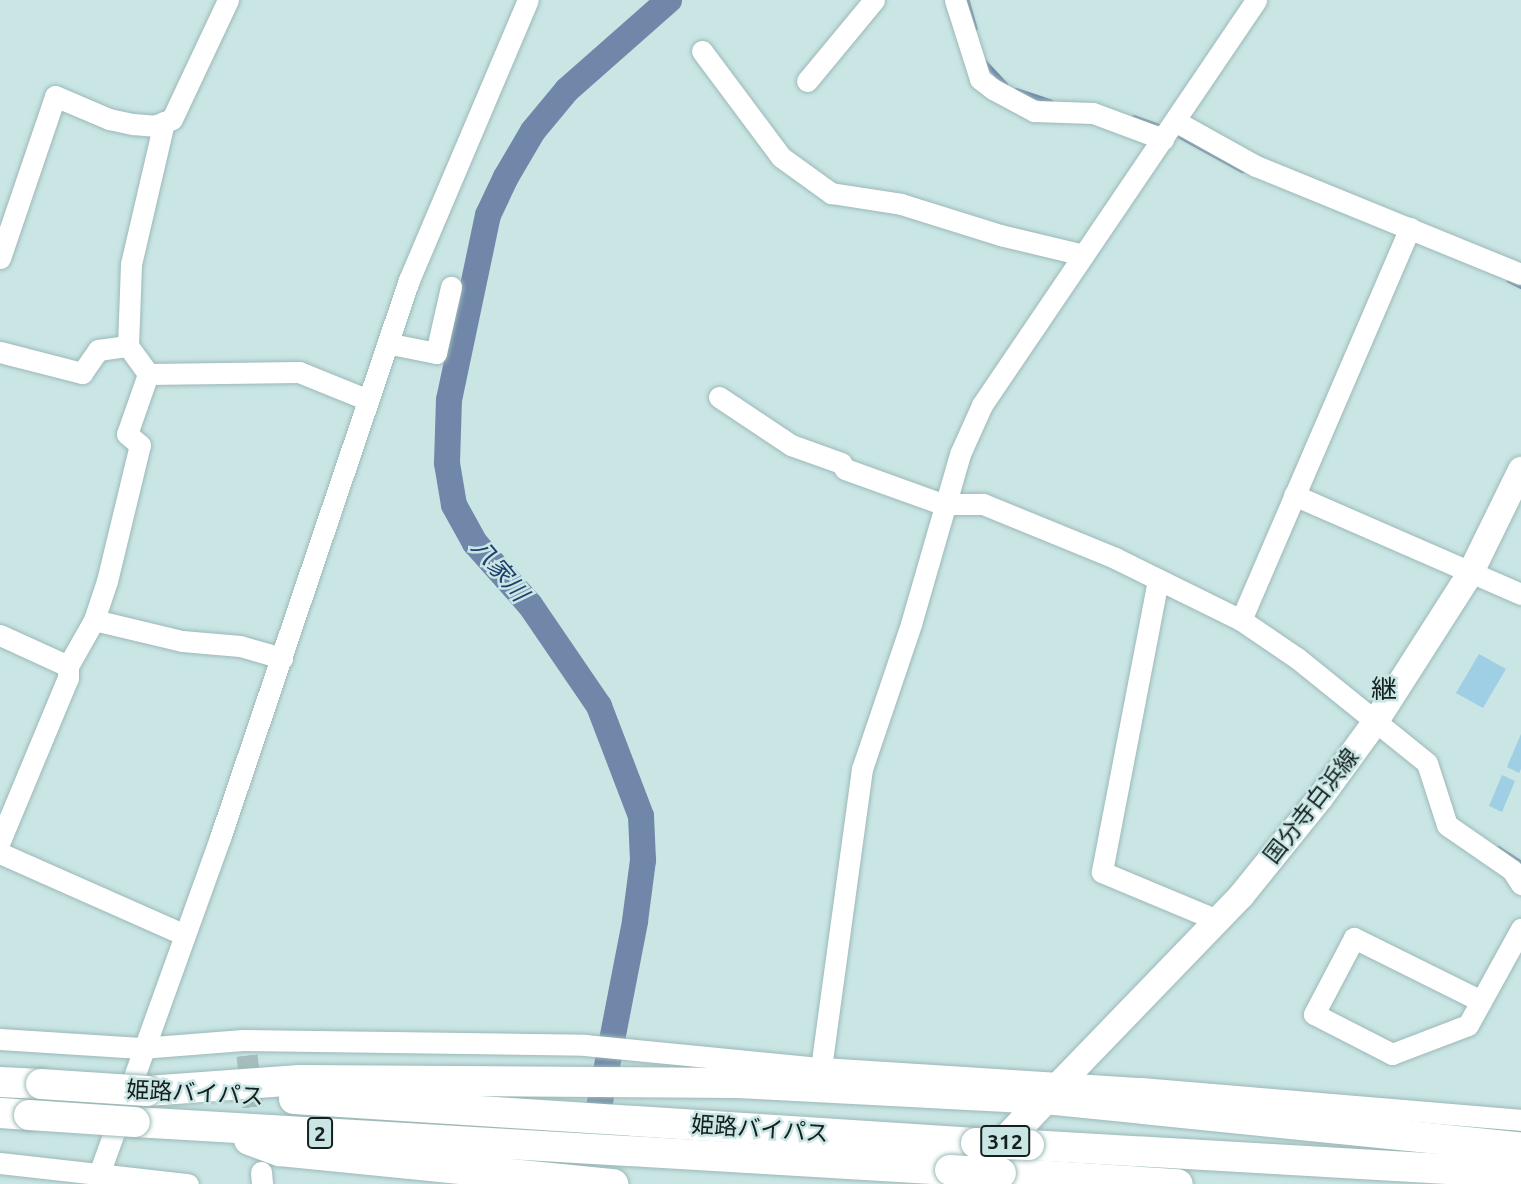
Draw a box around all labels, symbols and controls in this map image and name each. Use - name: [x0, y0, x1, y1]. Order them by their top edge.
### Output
- water label: 八家川: [466, 533, 534, 607]
- district label: 継: [1371, 673, 1397, 705]
- street label: 国分寺白浜線: [1258, 743, 1364, 869]
- street label: 姫路バイパス: [125, 1076, 265, 1110]
- street label: 姫路バイパス: [690, 1110, 830, 1148]
- road number: 2: [306, 1116, 334, 1150]
- road number: 312: [979, 1124, 1031, 1158]

